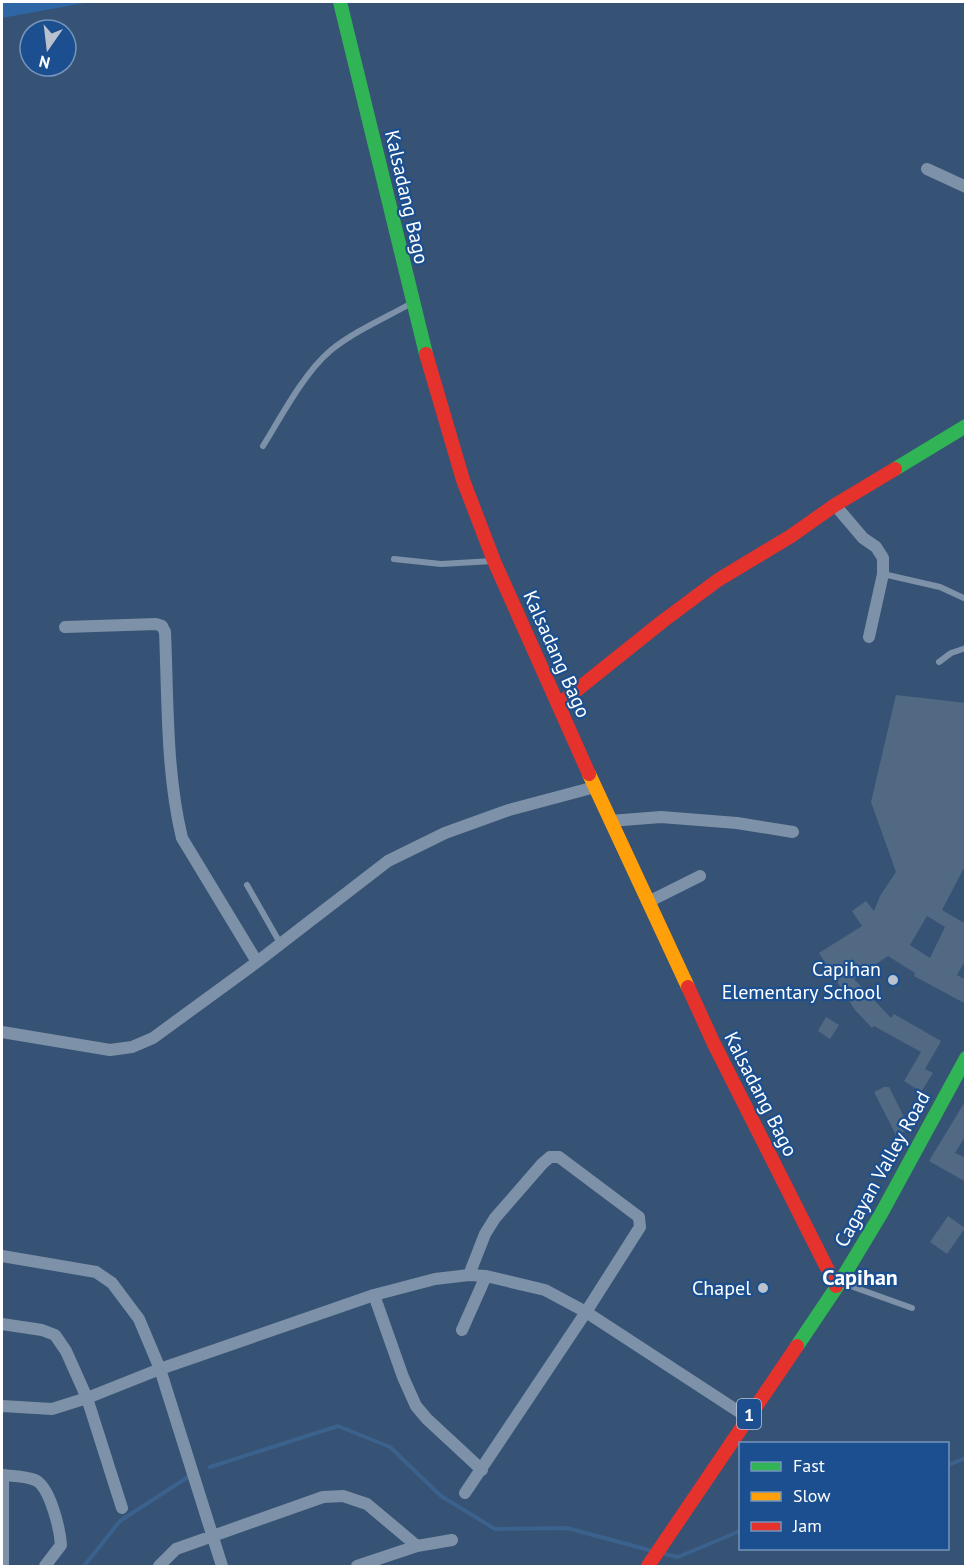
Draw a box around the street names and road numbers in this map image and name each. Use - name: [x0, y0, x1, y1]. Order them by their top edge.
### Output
- street label: Kalsadang Bago: [379, 128, 435, 266]
- street label: Kalsadang Bago: [517, 586, 597, 722]
- street label: Kalsadang Bago: [718, 1027, 804, 1161]
- street label: Cagayan Valley Road: [828, 1086, 936, 1252]
- road number: 1: [737, 1399, 761, 1429]

